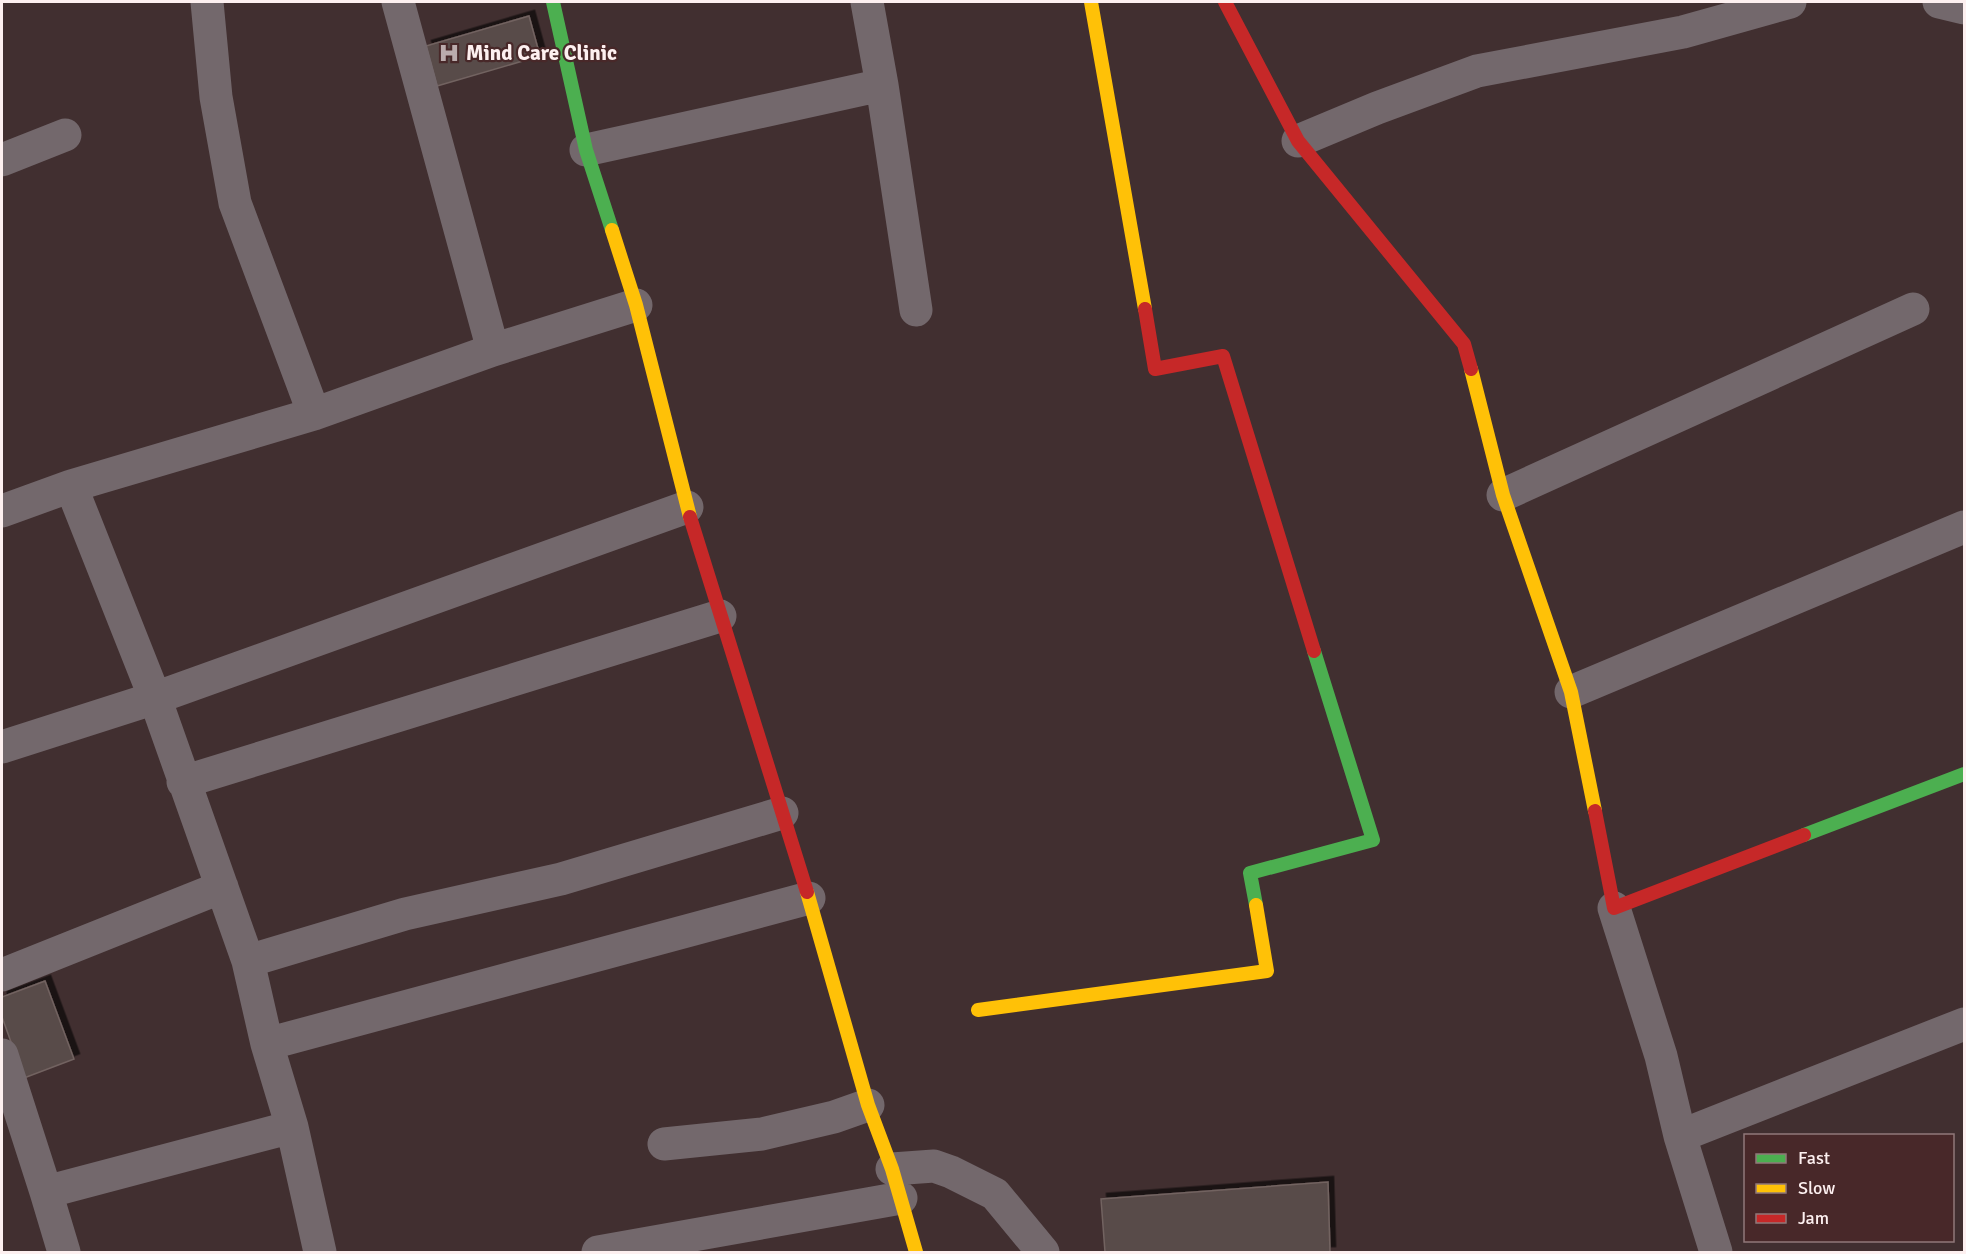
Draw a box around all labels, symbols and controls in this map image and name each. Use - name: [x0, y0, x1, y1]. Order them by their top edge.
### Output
- place label: Mind Care Clinic: [466, 40, 617, 66]
- hospital icon: Mind Care Clinic: [437, 41, 461, 65]
- legend: [1744, 1134, 1954, 1242]
- text: Fast: [1798, 1147, 1830, 1169]
- text: Slow: [1798, 1177, 1835, 1199]
- text: Jam: [1798, 1207, 1829, 1229]

